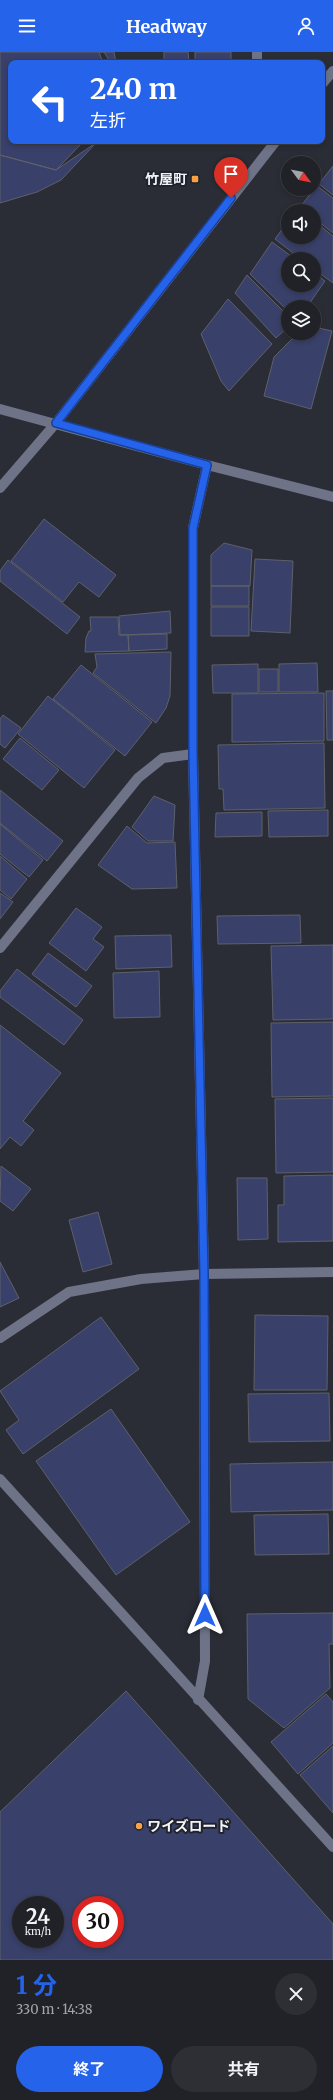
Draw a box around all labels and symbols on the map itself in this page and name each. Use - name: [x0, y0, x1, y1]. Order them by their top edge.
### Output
- north arrow: [281, 156, 321, 196]
- pin: [214, 157, 248, 198]
- place label: 竹屋町: [145, 170, 187, 188]
- marker: 竹屋町: [190, 174, 200, 184]
- position arrow: [184, 1594, 226, 1636]
- place label: ワイズロード: [147, 1817, 231, 1835]
- marker: ワイズロード: [134, 1821, 144, 1831]
- speed limit sign: 30: [72, 1896, 124, 1948]

